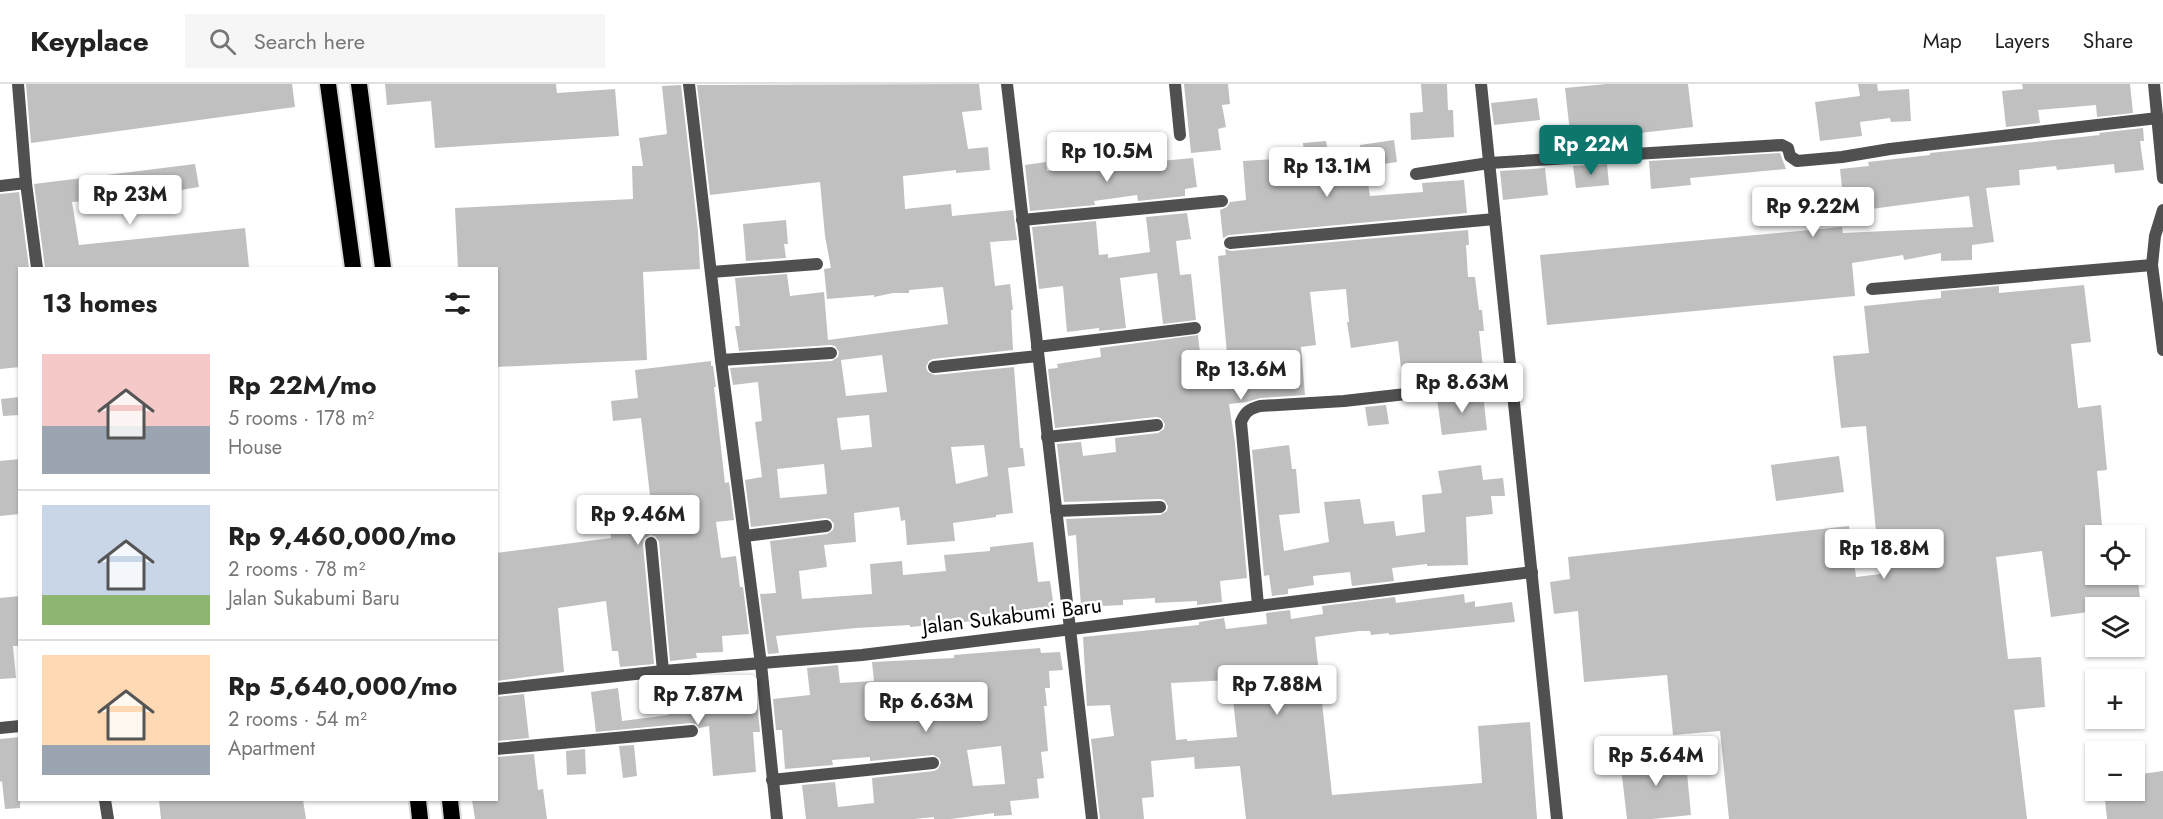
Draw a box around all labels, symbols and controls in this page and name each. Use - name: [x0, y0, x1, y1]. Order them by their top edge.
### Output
- search box: [185, 14, 605, 68]
- text: Keyplace: [30, 21, 149, 62]
- icon: search: [206, 25, 239, 58]
- text: Search here: [254, 25, 365, 57]
- text: Map: [1923, 26, 1962, 56]
- text: Layers: [1995, 26, 2050, 56]
- text: Share: [2083, 26, 2133, 56]
- pin: Rp 22M: [1542, 125, 1640, 176]
- text: Rp 22M: [1553, 130, 1629, 159]
- pin: Rp 10.5M: [1045, 132, 1169, 183]
- text: Rp 10.5M: [1061, 137, 1153, 166]
- pin: Rp 13.1M: [1265, 147, 1389, 198]
- text: Rp 13.1M: [1283, 152, 1371, 181]
- pin: Rp 23M: [81, 175, 179, 226]
- text: Rp 23M: [93, 180, 167, 209]
- pin: Rp 9.22M: [1751, 187, 1875, 238]
- text: Rp 9.22M: [1766, 192, 1860, 221]
- text: 13 homes: [42, 284, 157, 322]
- icon: filters: [441, 287, 474, 320]
- pin: Rp 13.6M: [1179, 350, 1303, 401]
- text: Rp 13.6M: [1195, 355, 1287, 384]
- pin: Rp 8.63M: [1400, 363, 1524, 414]
- text: Rp 22M/mo: [228, 366, 377, 404]
- text: Rp 8.63M: [1415, 368, 1509, 397]
- icon: home: [90, 378, 162, 450]
- text: 5 rooms · 178 m²: [228, 404, 374, 433]
- text: House: [228, 433, 282, 462]
- pin: Rp 9.46M: [576, 495, 700, 546]
- text: Rp 9.46M: [591, 500, 685, 529]
- text: Rp 9,460,000/mo: [228, 517, 456, 555]
- map controls: [2085, 525, 2145, 801]
- button: locate: [2085, 525, 2145, 585]
- icon: home: [90, 529, 162, 601]
- pin: Rp 18.8M: [1822, 529, 1946, 580]
- text: Rp 18.8M: [1839, 534, 1929, 563]
- text: 2 rooms · 78 m²: [228, 555, 365, 584]
- text: Jalan Sukabumi Baru: [228, 584, 400, 613]
- street label: Jalan Sukabumi Baru: [918, 590, 1103, 642]
- button: layers: [2085, 597, 2145, 657]
- pin: Rp 7.88M: [1215, 665, 1339, 716]
- text: Rp 5,640,000/mo: [228, 667, 457, 705]
- button: +: [2085, 669, 2145, 729]
- text: Rp 7.88M: [1232, 670, 1322, 699]
- pin: Rp 7.87M: [636, 675, 760, 726]
- icon: home: [90, 679, 162, 751]
- text: Rp 7.87M: [653, 680, 743, 709]
- pin: Rp 6.63M: [864, 682, 988, 733]
- text: Rp 6.63M: [879, 687, 973, 716]
- text: 2 rooms · 54 m²: [228, 705, 367, 734]
- text: Apartment: [228, 734, 315, 763]
- pin: Rp 5.64M: [1594, 736, 1718, 787]
- text: Rp 5.64M: [1608, 741, 1704, 770]
- button: −: [2085, 741, 2145, 801]

